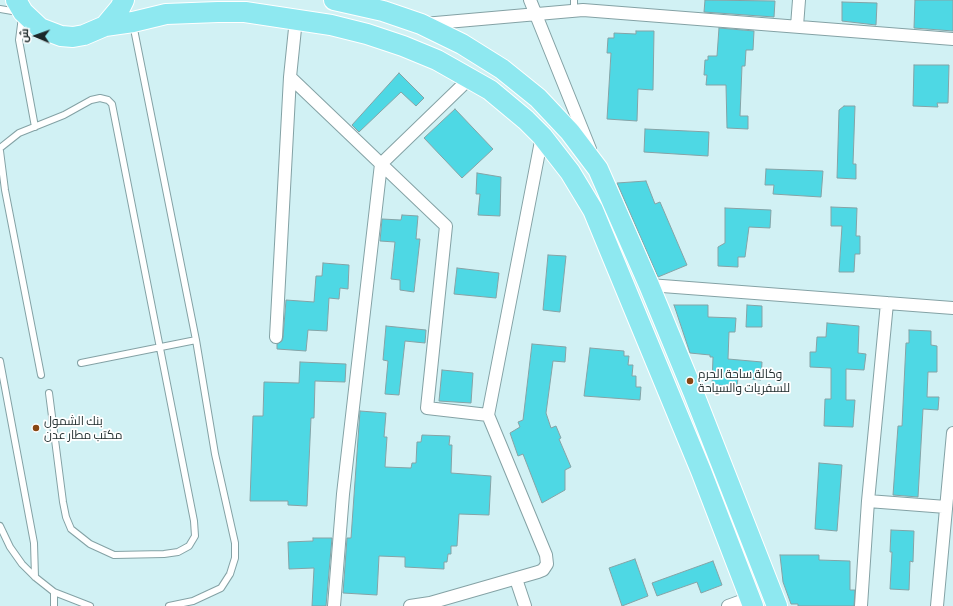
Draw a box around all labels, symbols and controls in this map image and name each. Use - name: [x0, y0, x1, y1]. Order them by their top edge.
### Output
- north arrow: [16, 16, 56, 56]
- text: ش: [18, 28, 30, 43]
- place label: وكالة ساحة الحرم للسفريات والسياحة: [698, 367, 790, 395]
- marker: وكالة ساحة الحرم للسفريات والسياحة: [685, 376, 695, 386]
- place label: بنك الشمول مكتب مطار عدن: [44, 414, 122, 442]
- marker: بنك الشمول مكتب مطار عدن: [31, 423, 41, 433]

